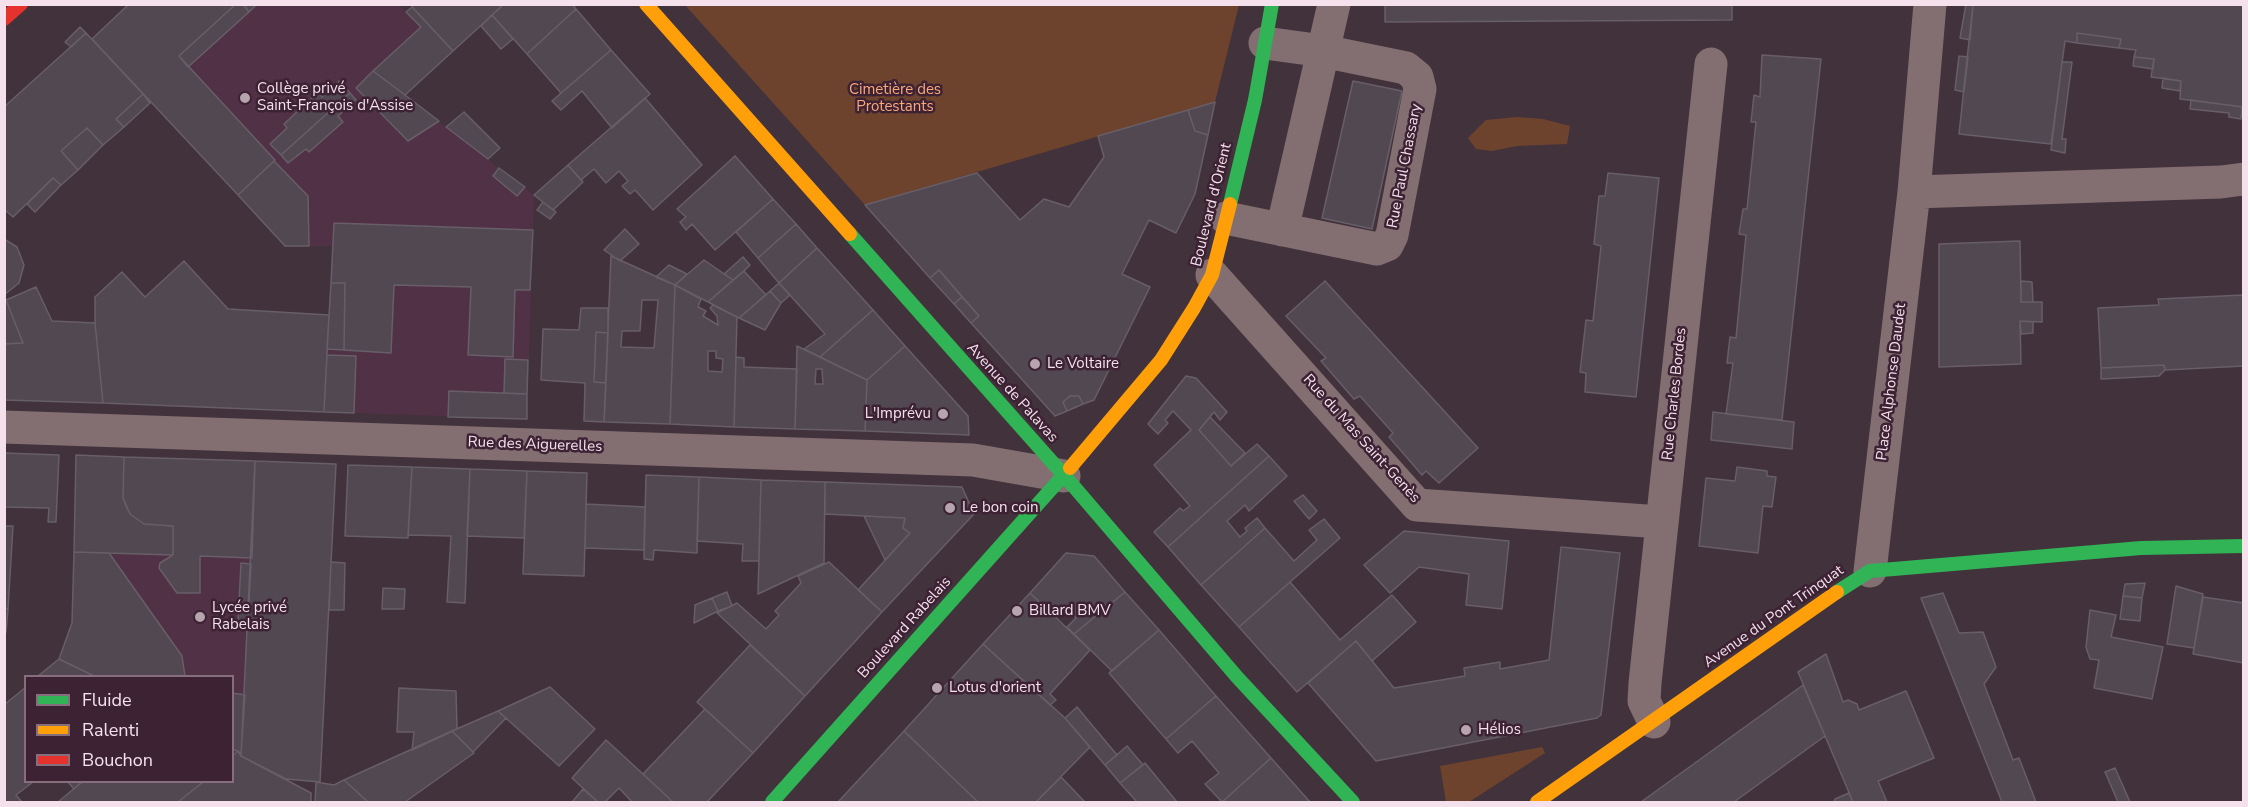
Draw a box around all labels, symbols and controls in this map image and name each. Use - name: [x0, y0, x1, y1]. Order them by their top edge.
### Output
- place label: Collège privé Saint-François d'Assise: [257, 80, 413, 115]
- park label: Cimetière des Protestants: [849, 81, 941, 116]
- marker: Collège privé Saint-François d'Assise: [238, 91, 252, 105]
- street label: Rue Paul Chassary: [1384, 102, 1426, 230]
- street label: Boulevard d'Orient: [1188, 141, 1236, 269]
- street label: Place Alphonse Daudet: [1873, 302, 1911, 462]
- street label: Rue Charles Bordes: [1659, 327, 1691, 461]
- street label: Avenue de Palavas: [963, 340, 1061, 446]
- place label: Le Voltaire: [1047, 355, 1119, 373]
- marker: Le Voltaire: [1028, 357, 1042, 371]
- street label: Rue du Mas Saint-Genès: [1299, 371, 1423, 507]
- place label: L'Imprévu: [865, 405, 931, 423]
- marker: L'Imprévu: [936, 407, 950, 421]
- street label: Rue des Aiguerelles: [467, 434, 603, 456]
- place label: Le bon coin: [962, 499, 1038, 517]
- marker: Le bon coin: [943, 501, 957, 515]
- street label: Avenue du Pont Trinquat: [1701, 562, 1847, 672]
- street label: Boulevard Rabelais: [855, 574, 955, 682]
- place label: Lycée privé Rabelais: [212, 599, 287, 634]
- place label: Billard BMV: [1029, 602, 1111, 620]
- marker: Billard BMV: [1010, 604, 1024, 618]
- marker: Lycée privé Rabelais: [193, 610, 207, 624]
- legend: [24, 675, 234, 783]
- place label: Lotus d'orient: [949, 679, 1041, 697]
- marker: Lotus d'orient: [930, 681, 944, 695]
- text: Fluide: [82, 688, 132, 712]
- text: Ralenti: [82, 718, 139, 742]
- place label: Hélios: [1478, 721, 1521, 739]
- marker: Hélios: [1459, 723, 1473, 737]
- text: Bouchon: [82, 748, 153, 772]

